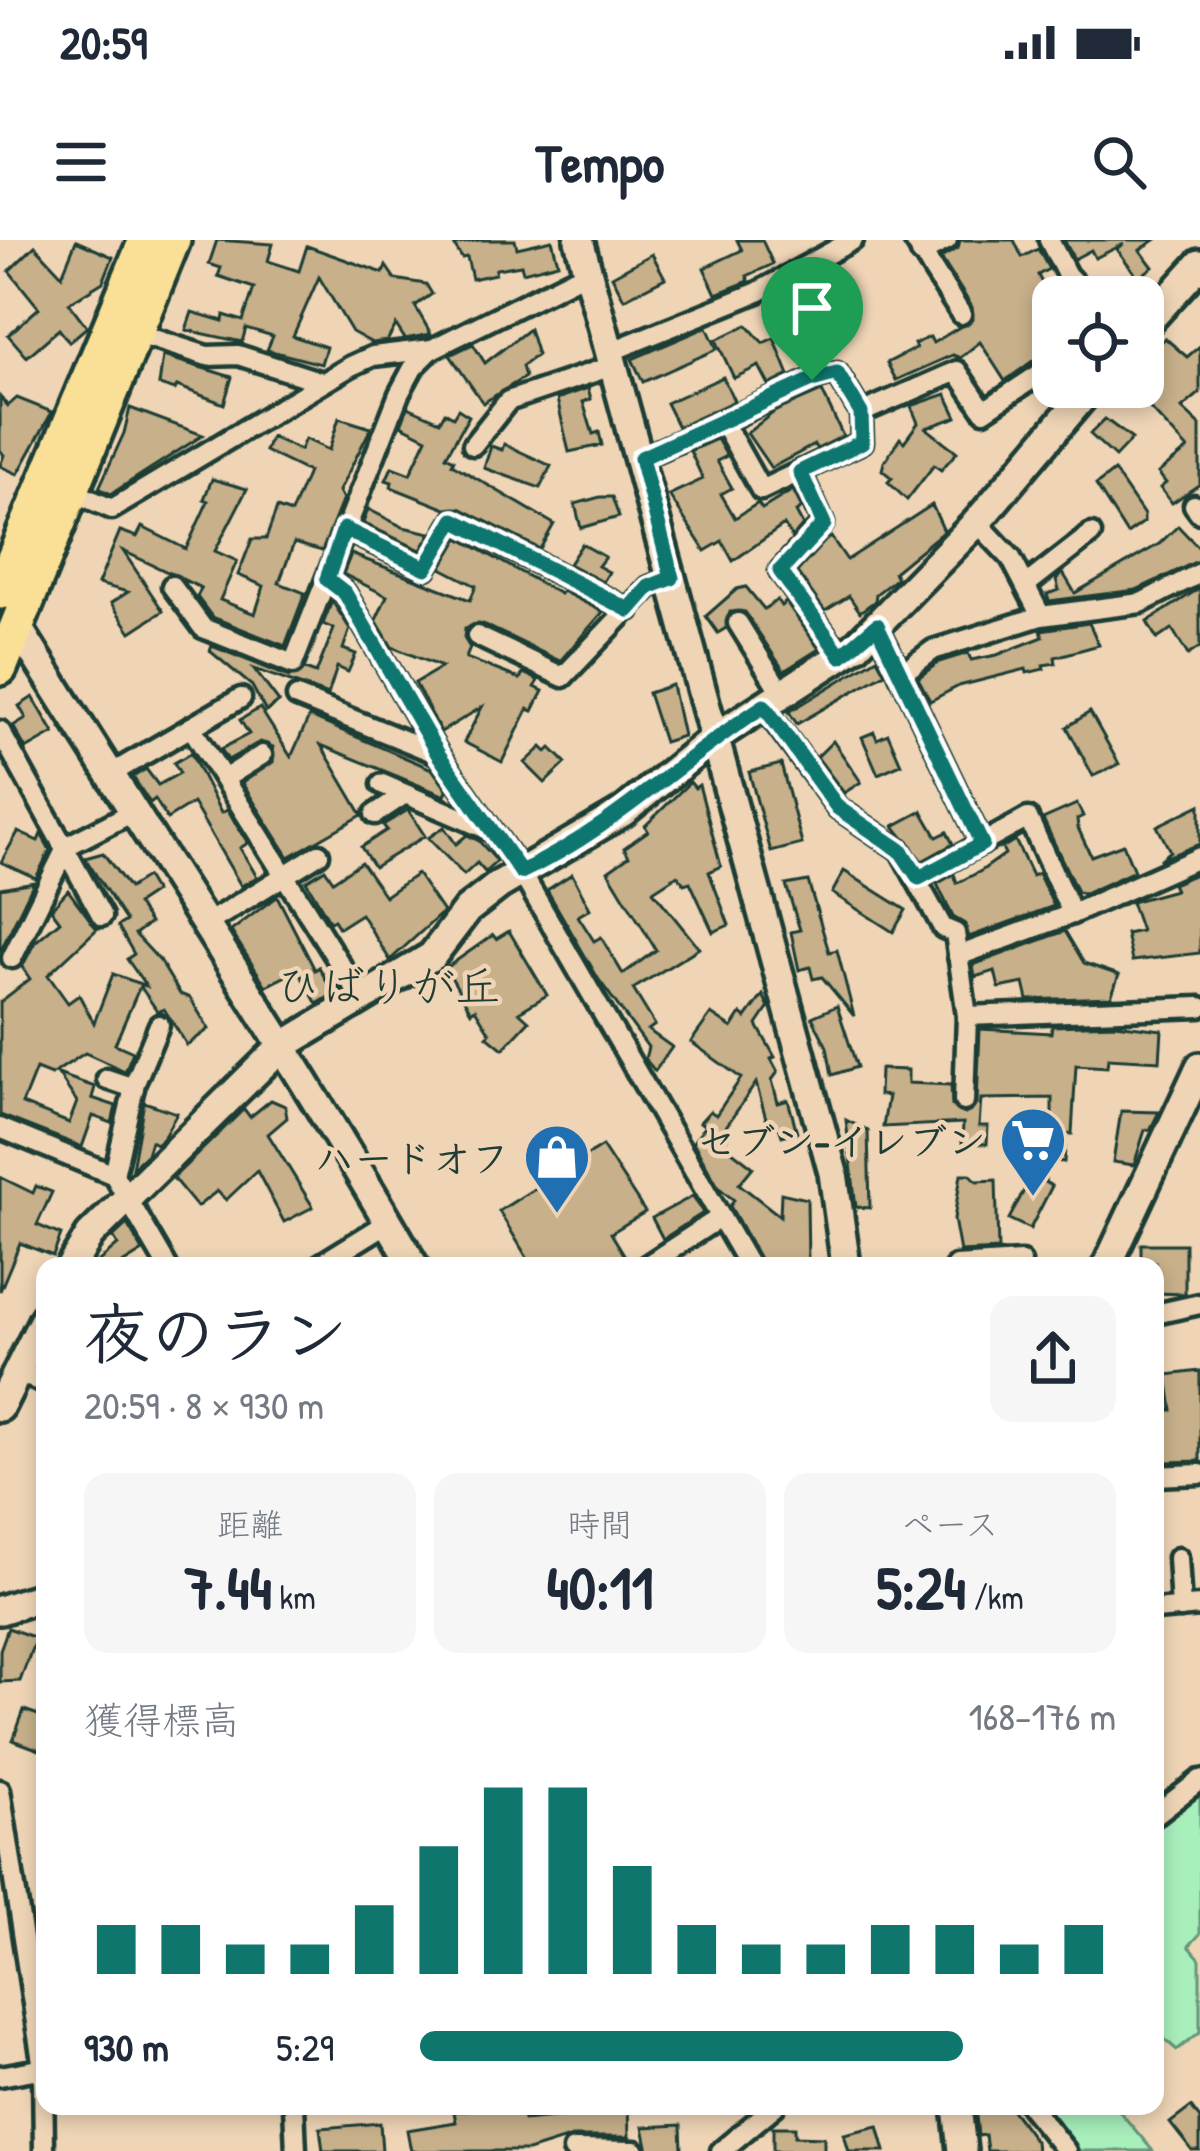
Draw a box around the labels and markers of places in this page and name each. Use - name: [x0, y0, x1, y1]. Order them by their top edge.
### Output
- pin: [761, 257, 863, 380]
- supermarket icon: セブン-イレブン: [998, 1105, 1068, 1199]
- place label: セブン-イレブン: [697, 1114, 986, 1167]
- shop icon: ハードオフ: [522, 1122, 592, 1216]
- place label: ハードオフ: [315, 1131, 510, 1184]

